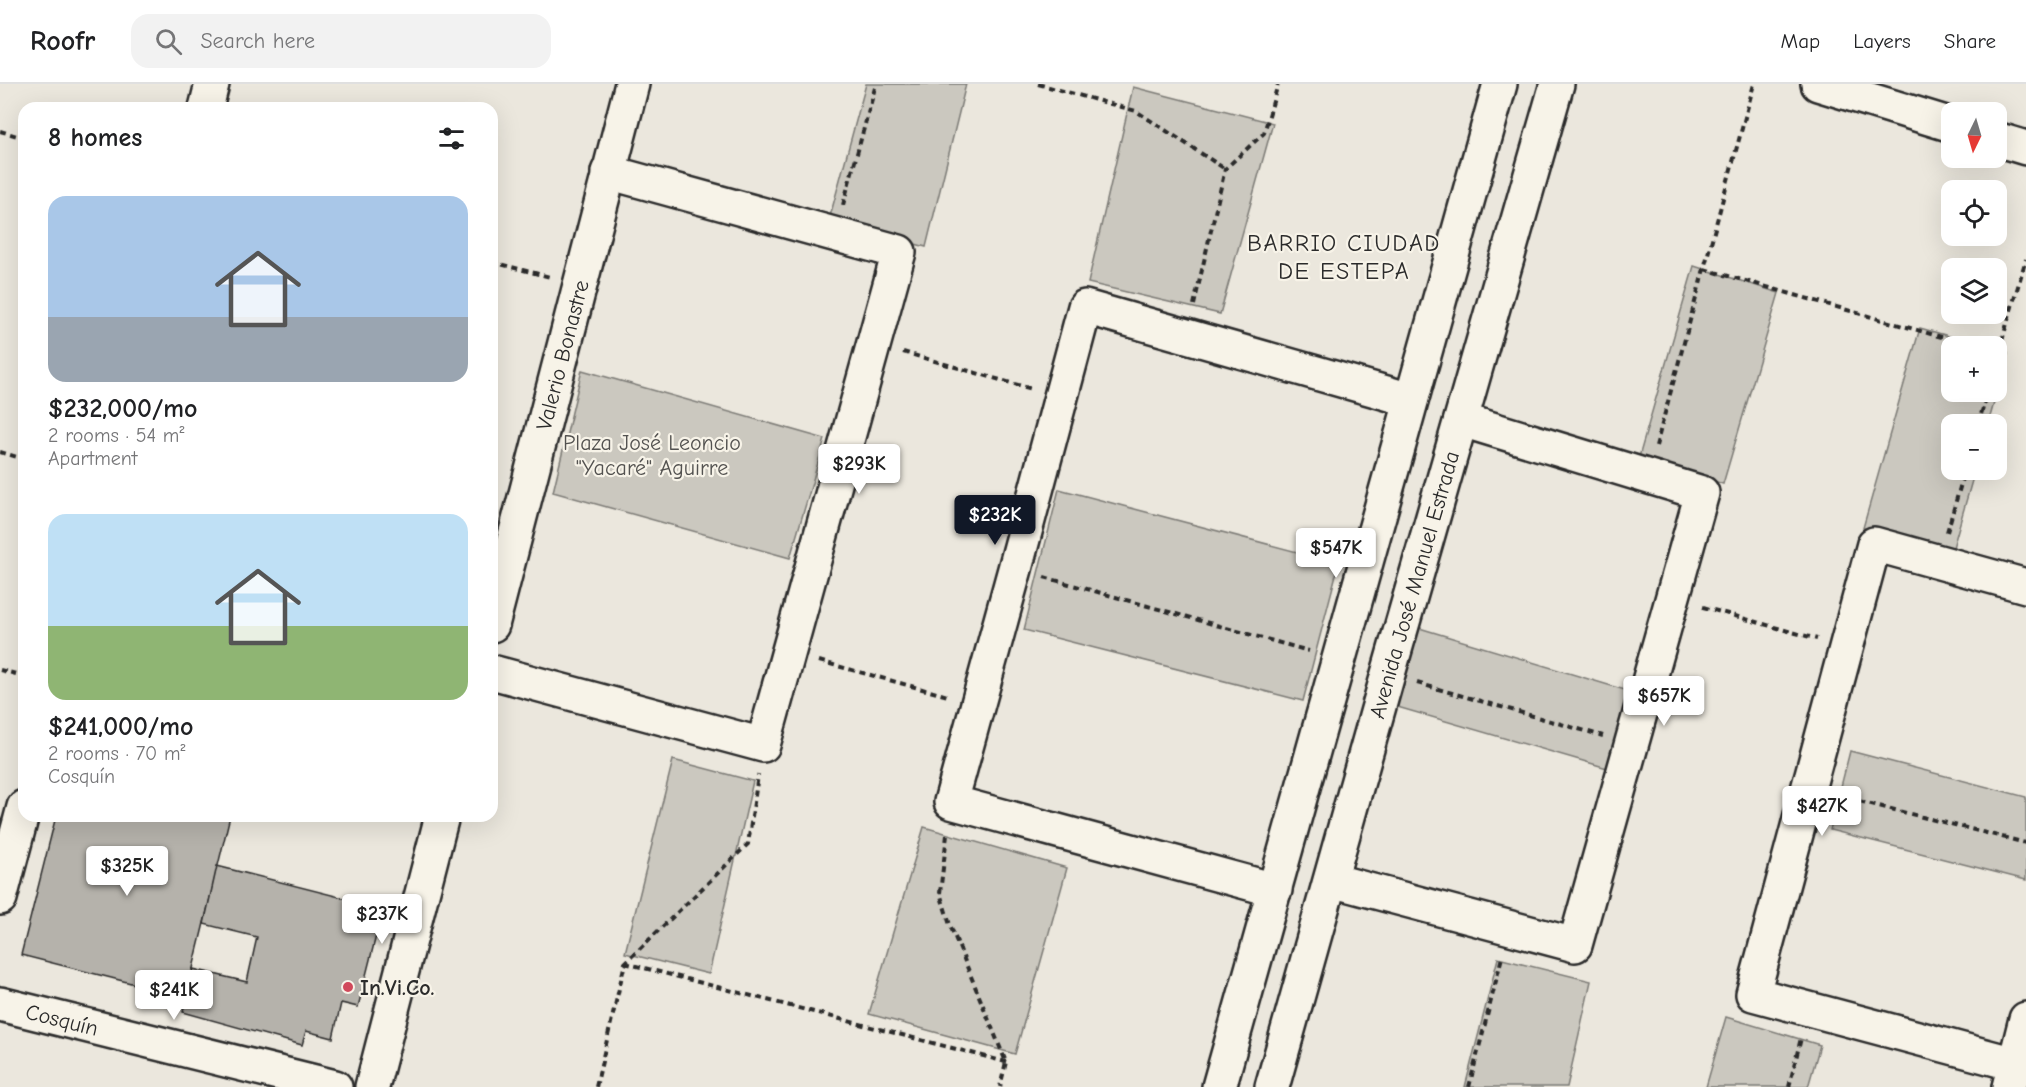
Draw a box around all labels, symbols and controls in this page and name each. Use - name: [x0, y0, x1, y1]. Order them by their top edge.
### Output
- search box: [131, 14, 551, 68]
- text: Roofr: [30, 25, 95, 57]
- icon: search: [152, 25, 185, 58]
- text: Search here: [200, 28, 315, 54]
- text: Map: [1781, 29, 1820, 53]
- text: Layers: [1853, 29, 1911, 53]
- text: Share: [1944, 29, 1996, 53]
- north arrow: [1941, 102, 2007, 168]
- map controls: [1941, 102, 2007, 480]
- icon: filters: [435, 122, 468, 155]
- text: 8 homes: [48, 123, 142, 153]
- button: locate: [1941, 180, 2007, 246]
- district label: BARRIO CIUDAD DE ESTEPA: [1247, 229, 1441, 285]
- icon: home: [204, 235, 312, 343]
- button: layers: [1941, 258, 2007, 324]
- street label: Valerio Bonastre: [531, 277, 595, 433]
- button: +: [1941, 336, 2007, 402]
- text: $232,000/mo: [48, 394, 197, 424]
- button: −: [1941, 414, 2007, 480]
- text: 2 rooms · 54 m²: [48, 424, 184, 447]
- park label: Plaza José Leoncio "Yacaré" Aguirre: [563, 430, 741, 481]
- pin: $293K: [817, 444, 901, 495]
- text: Apartment: [48, 447, 138, 470]
- street label: Avenida José Manuel Estrada: [1364, 448, 1465, 722]
- text: $293K: [832, 452, 886, 475]
- pin: $232K: [953, 495, 1037, 546]
- text: $232K: [968, 503, 1022, 526]
- pin: $547K: [1294, 528, 1378, 579]
- text: $547K: [1310, 536, 1362, 559]
- icon: home: [204, 553, 312, 661]
- pin: $657K: [1622, 676, 1706, 727]
- text: $657K: [1637, 684, 1691, 707]
- text: $241,000/mo: [48, 712, 193, 742]
- text: 2 rooms · 70 m²: [48, 742, 185, 765]
- text: Cosquín: [48, 765, 115, 788]
- pin: $427K: [1780, 786, 1864, 837]
- text: $427K: [1796, 794, 1848, 817]
- pin: $325K: [85, 846, 169, 897]
- text: $325K: [100, 854, 154, 877]
- pin: $237K: [340, 894, 424, 945]
- text: $237K: [356, 902, 408, 925]
- pin: $241K: [132, 970, 216, 1021]
- place label: In.Vi.Co.: [360, 975, 435, 1001]
- text: $241K: [149, 978, 199, 1001]
- marker: In.Vi.Co.: [341, 980, 355, 994]
- street label: Cosquín: [23, 999, 101, 1042]

